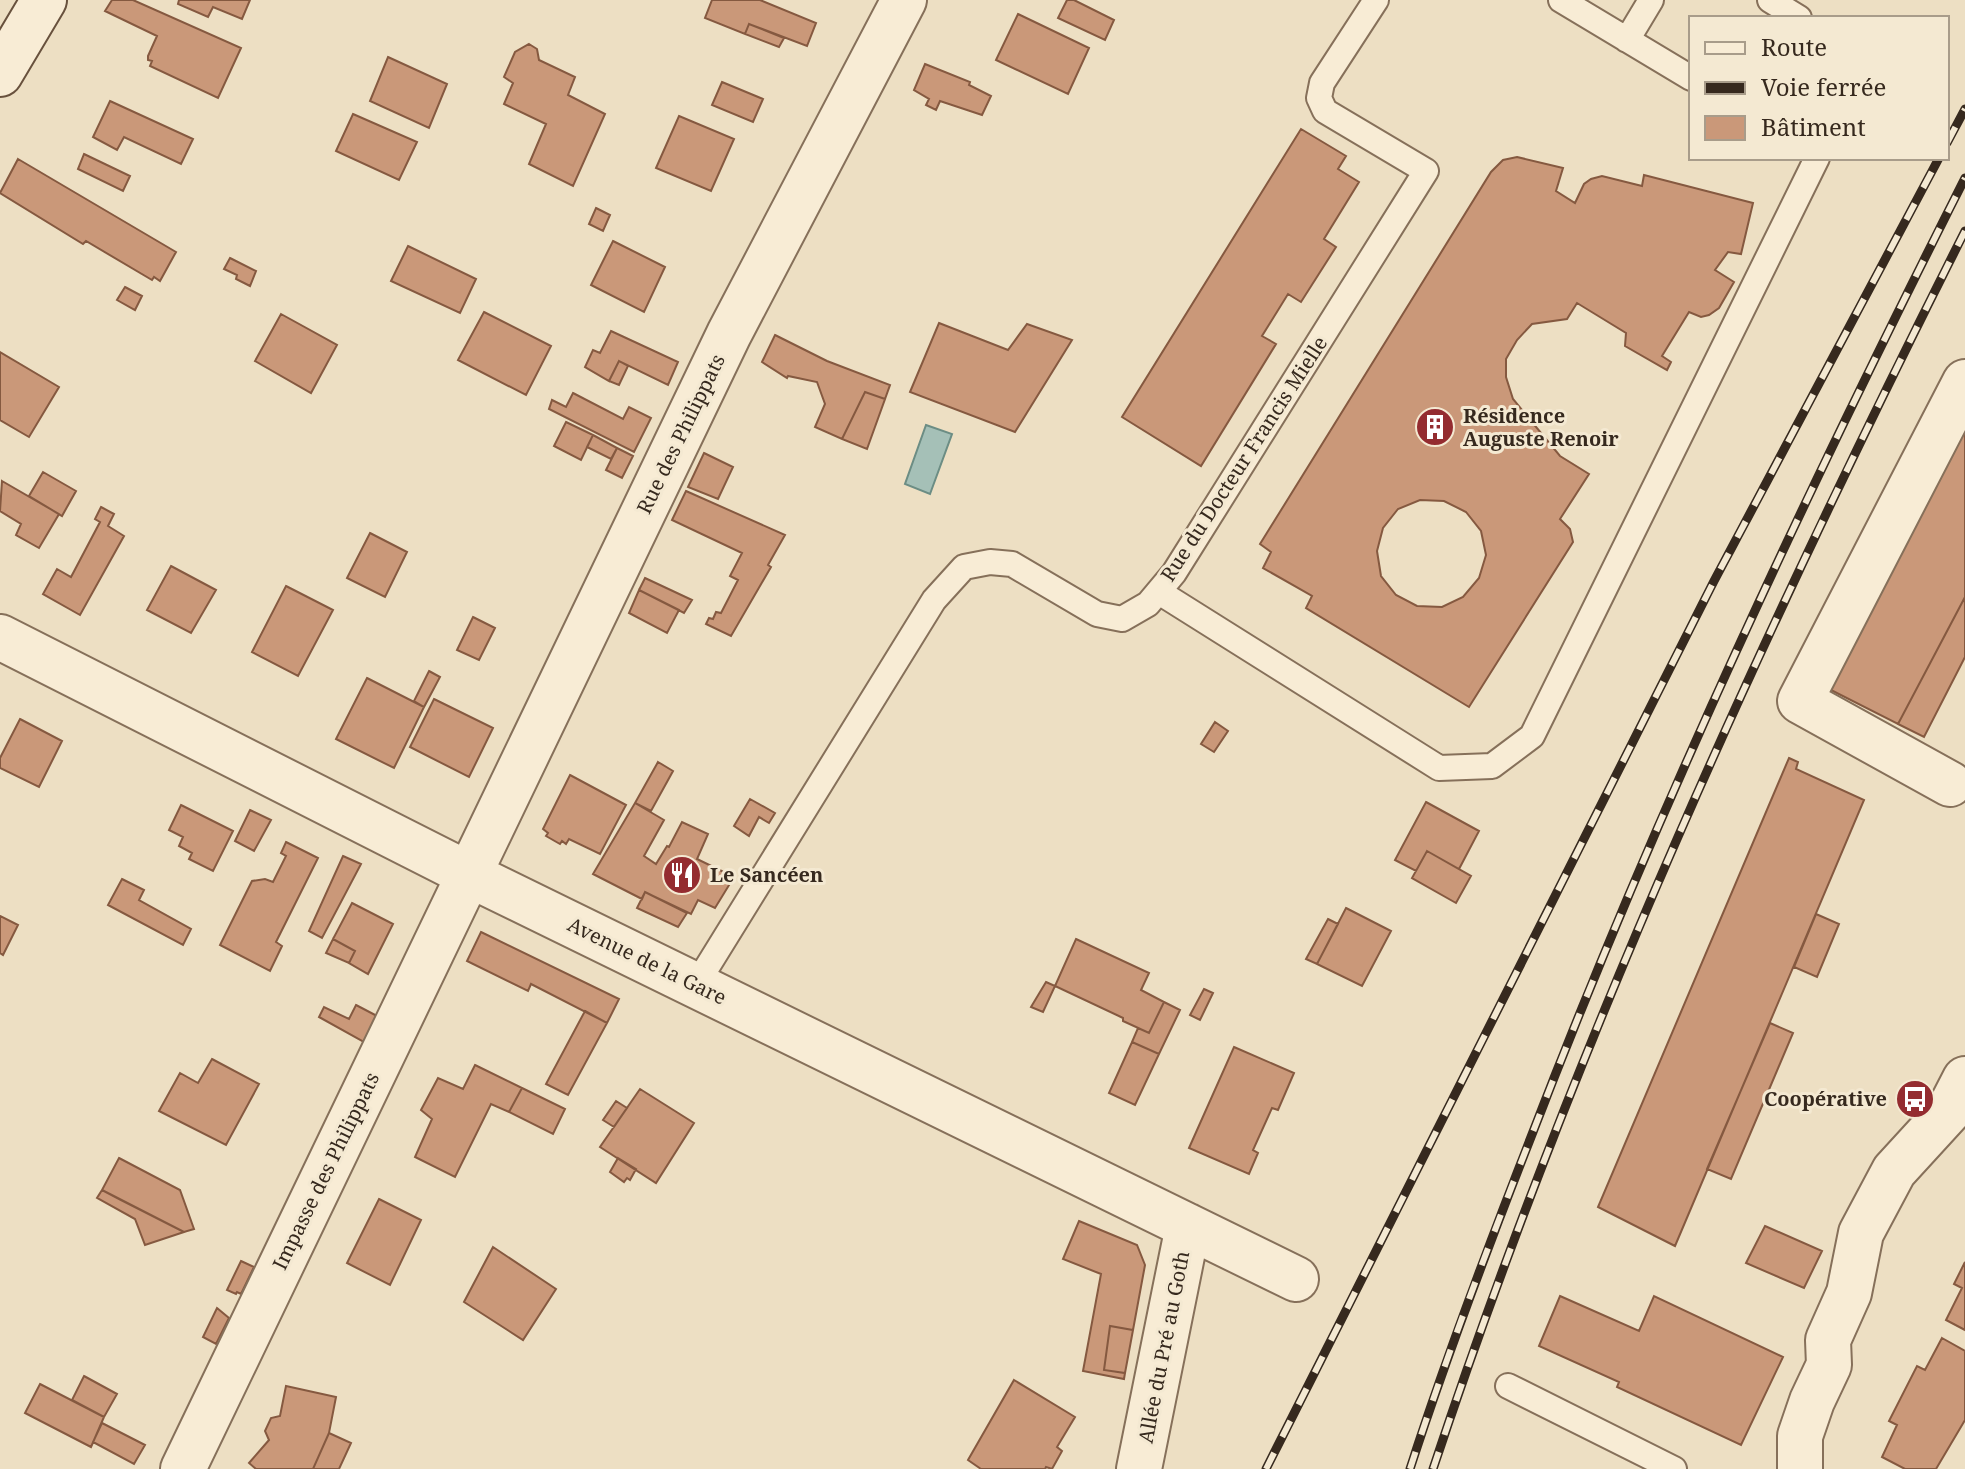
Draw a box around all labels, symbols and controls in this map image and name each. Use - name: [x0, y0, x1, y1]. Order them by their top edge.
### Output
- legend: [1689, 16, 1949, 160]
- text: Route: [1761, 30, 1827, 63]
- text: Voie ferrée: [1761, 70, 1886, 103]
- text: Bâtiment: [1761, 110, 1866, 143]
- street label: Rue du Docteur Francis Mielle: [1154, 331, 1333, 587]
- street label: Rue des Philippats: [630, 349, 731, 518]
- place label: Résidence Auguste Renoir: [1463, 402, 1619, 452]
- building icon: Résidence Auguste Renoir: [1414, 406, 1456, 448]
- restaurant icon: Le Sancéen: [661, 854, 703, 896]
- place label: Le Sancéen: [710, 861, 823, 888]
- street label: Avenue de la Gare: [563, 910, 731, 1011]
- street label: Impasse des Philippats: [266, 1068, 385, 1274]
- bus stop icon: Coopérative: [1894, 1078, 1936, 1120]
- place label: Coopérative: [1764, 1085, 1887, 1112]
- street label: Allée du Pré au Goth: [1132, 1248, 1195, 1445]

